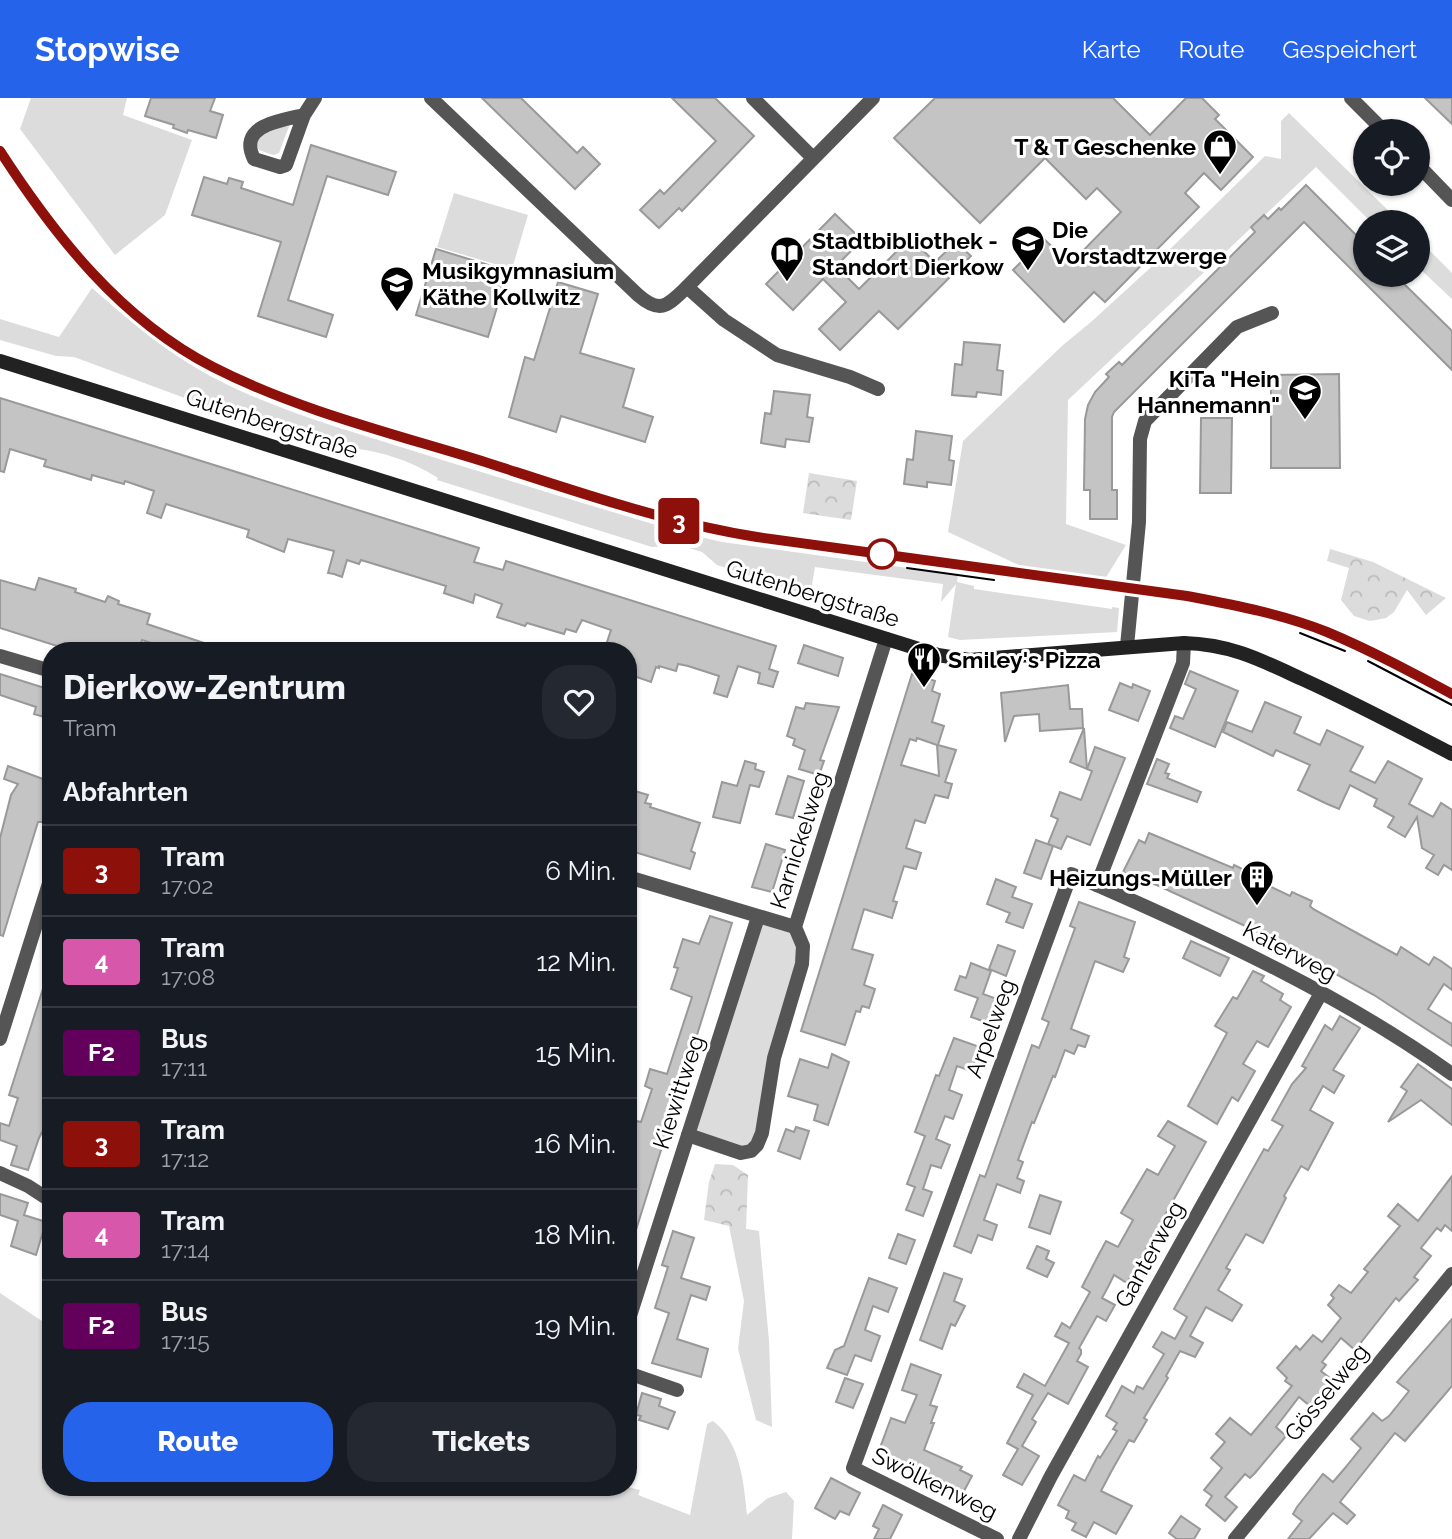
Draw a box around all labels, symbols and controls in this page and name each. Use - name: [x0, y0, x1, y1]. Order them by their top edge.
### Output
- text: Stopwise: [35, 30, 180, 69]
- text: Karte: [1082, 35, 1141, 64]
- text: Route: [1179, 35, 1244, 64]
- text: Gespeichert: [1282, 35, 1417, 64]
- map controls: [1353, 119, 1430, 287]
- button: locate: [1353, 119, 1430, 196]
- shop icon: T & T Geschenke: [1201, 127, 1239, 176]
- place label: T & T Geschenke: [1014, 133, 1196, 160]
- button: layers: [1353, 210, 1430, 287]
- place label: Die Vorstadtzwerge: [1052, 216, 1227, 269]
- school or university icon: Die Vorstadtzwerge: [1009, 223, 1047, 272]
- place label: Stadtbibliothek - Standort Dierkow: [812, 227, 1004, 280]
- library icon: Stadtbibliothek - Standort Dierkow: [768, 234, 806, 283]
- place label: Musikgymnasium Käthe Kollwitz: [422, 257, 614, 310]
- school or university icon: Musikgymnasium Käthe Kollwitz: [378, 264, 416, 313]
- place label: KiTa "Hein Hannemann": [1137, 365, 1280, 418]
- school or university icon: KiTa "Hein Hannemann": [1286, 372, 1324, 421]
- street label: Gutenbergstraße: [182, 382, 362, 464]
- line badge: 3: [656, 498, 702, 544]
- text: 3: [672, 506, 686, 535]
- unlabelled marker: [867, 539, 897, 569]
- street label: Gutenbergstraße: [723, 554, 903, 632]
- restaurant icon: Smiley's Pizza: [905, 640, 943, 689]
- place label: Smiley's Pizza: [948, 646, 1101, 673]
- button: heart: [542, 665, 616, 739]
- text: Dierkow-Zentrum: [63, 668, 346, 707]
- text: Tram: [63, 714, 117, 741]
- street label: Karnickelweg: [764, 768, 834, 912]
- text: Abfahrten: [63, 777, 188, 807]
- text: Tram: [161, 842, 225, 872]
- text: 3: [95, 856, 108, 885]
- text: 6 Min.: [545, 856, 616, 886]
- building icon: Heizungs-Müller: [1238, 858, 1276, 907]
- place label: Heizungs-Müller: [1049, 864, 1232, 891]
- text: 17:02: [161, 872, 213, 899]
- street label: Katerweg: [1238, 915, 1342, 987]
- text: Tram: [161, 933, 225, 963]
- text: 4: [95, 947, 108, 976]
- text: 12 Min.: [536, 947, 616, 977]
- text: 17:08: [161, 963, 215, 990]
- street label: Arpelweg: [960, 975, 1020, 1081]
- text: Bus: [161, 1024, 208, 1054]
- street label: Kiewittweg: [647, 1032, 709, 1152]
- text: F2: [88, 1038, 115, 1067]
- text: 15 Min.: [536, 1038, 616, 1068]
- text: 17:11: [161, 1054, 207, 1081]
- text: Tram: [161, 1115, 225, 1145]
- text: 3: [95, 1129, 108, 1158]
- text: 16 Min.: [534, 1129, 616, 1159]
- text: 17:12: [161, 1145, 209, 1172]
- street label: Ganterweg: [1109, 1196, 1189, 1312]
- text: Tram: [161, 1206, 225, 1236]
- text: 4: [95, 1220, 108, 1249]
- text: 18 Min.: [534, 1220, 616, 1250]
- text: 17:14: [161, 1236, 210, 1263]
- text: Bus: [161, 1297, 208, 1327]
- text: F2: [88, 1311, 115, 1340]
- text: 19 Min.: [534, 1311, 616, 1341]
- text: 17:15: [161, 1327, 210, 1354]
- street label: Gösselweg: [1278, 1338, 1374, 1446]
- button: Route: [63, 1402, 333, 1482]
- button: Tickets: [347, 1402, 616, 1482]
- street label: Swölkenweg: [868, 1441, 1002, 1525]

